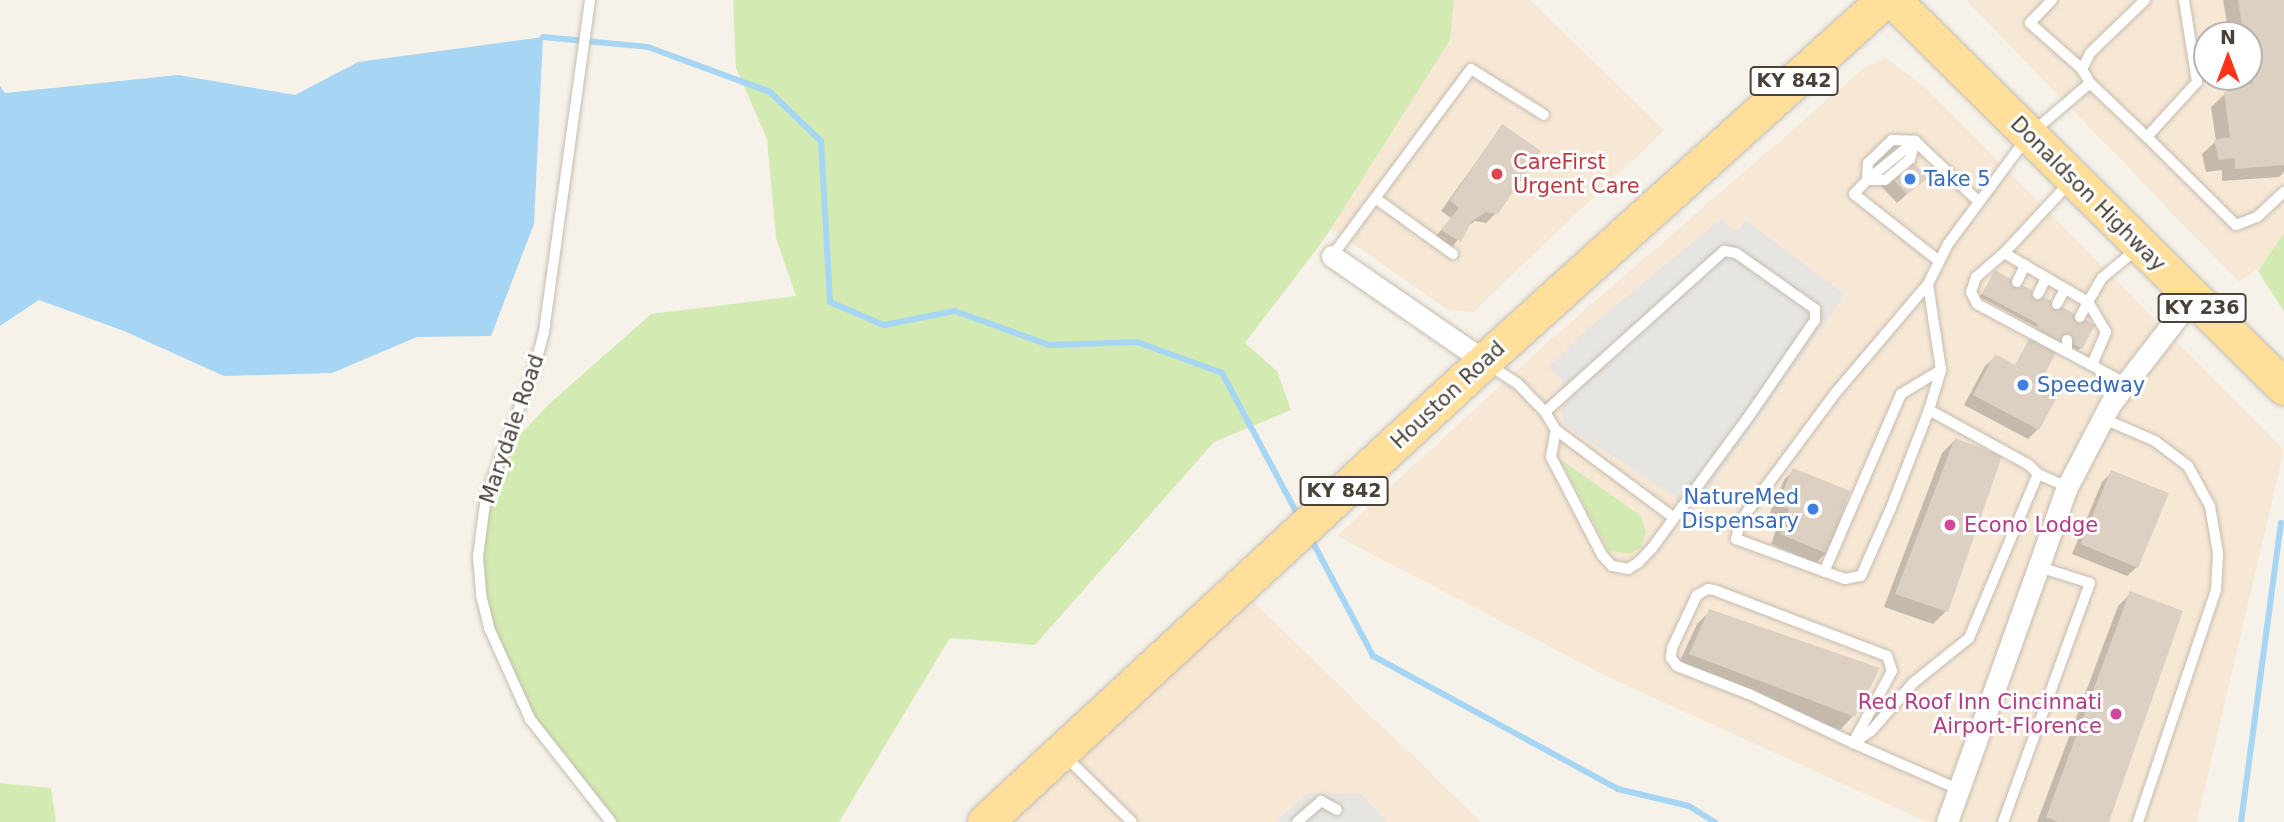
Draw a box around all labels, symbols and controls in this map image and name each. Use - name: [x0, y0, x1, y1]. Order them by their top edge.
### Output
- north arrow: [2193, 21, 2263, 91]
- text: N: [2220, 26, 2236, 48]
- road number: KY 842: [1748, 66, 1840, 96]
- street label: Donaldson Highway: [2005, 111, 2171, 277]
- place label: CareFirst Urgent Care: [1513, 149, 1640, 199]
- marker: CareFirst Urgent Care: [1487, 164, 1507, 184]
- place label: Take 5: [1924, 166, 1991, 192]
- marker: Take 5: [1902, 171, 1918, 187]
- road number: KY 236: [2156, 292, 2248, 324]
- street label: Houston Road: [1386, 336, 1510, 454]
- street label: Marydale Road: [475, 351, 549, 507]
- place label: Speedway: [2037, 372, 2145, 398]
- marker: Speedway: [2015, 377, 2031, 393]
- road number: KY 842: [1298, 476, 1390, 506]
- place label: NatureMed Dispensary: [1682, 484, 1799, 534]
- marker: NatureMed Dispensary: [1805, 501, 1821, 517]
- place label: Econo Lodge: [1964, 512, 2098, 538]
- marker: Econo Lodge: [1942, 517, 1958, 533]
- place label: Red Roof Inn Cincinnati Airport-Florence: [1858, 689, 2102, 739]
- marker: Red Roof Inn Cincinnati Airport-Florence: [2108, 706, 2124, 722]

